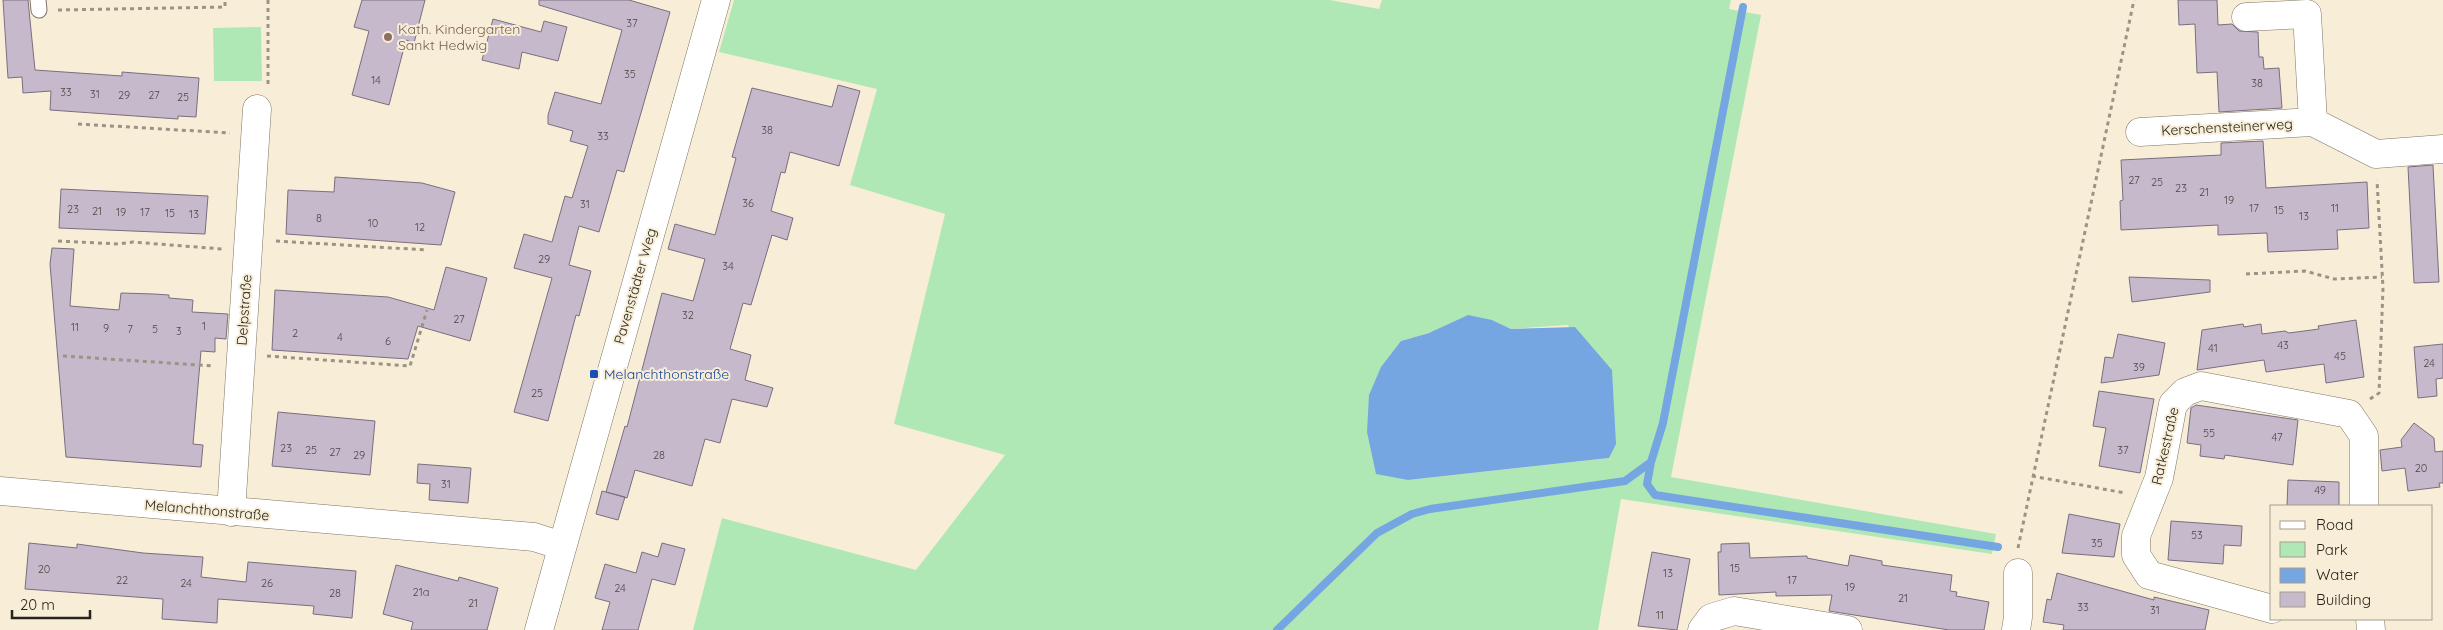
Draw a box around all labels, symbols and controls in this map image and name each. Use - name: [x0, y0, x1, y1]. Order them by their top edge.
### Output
- house number: 37: [626, 16, 638, 30]
- place label: Kath. Kindergarten Sankt Hedwig: [398, 20, 520, 54]
- marker: Kath. Kindergarten Sankt Hedwig: [382, 31, 394, 43]
- house number: 35: [624, 67, 636, 81]
- house number: 14: [371, 73, 381, 87]
- house number: 38: [2251, 76, 2263, 90]
- house number: 33: [60, 85, 72, 99]
- house number: 31: [90, 87, 100, 101]
- house number: 29: [118, 88, 130, 102]
- house number: 27: [148, 88, 160, 102]
- house number: 25: [177, 90, 189, 104]
- street label: Kerschensteinerweg: [2161, 115, 2293, 139]
- house number: 38: [761, 123, 773, 137]
- house number: 33: [597, 129, 609, 143]
- house number: 27: [2128, 173, 2140, 187]
- house number: 25: [2151, 175, 2163, 189]
- house number: 23: [2175, 181, 2187, 195]
- house number: 21: [2199, 185, 2209, 199]
- house number: 19: [2224, 193, 2234, 207]
- house number: 36: [742, 196, 754, 210]
- house number: 31: [580, 197, 590, 211]
- house number: 17: [2249, 201, 2259, 215]
- house number: 11: [2331, 201, 2339, 215]
- house number: 23: [67, 202, 79, 216]
- house number: 15: [2274, 203, 2284, 217]
- house number: 21: [92, 204, 102, 218]
- house number: 19: [116, 205, 126, 219]
- house number: 17: [140, 205, 150, 219]
- house number: 15: [165, 206, 175, 220]
- house number: 13: [189, 207, 199, 221]
- house number: 13: [2299, 209, 2309, 223]
- house number: 8: [316, 211, 322, 225]
- house number: 10: [368, 216, 378, 230]
- house number: 12: [415, 220, 425, 234]
- street label: Pavenstädter Weg: [610, 226, 660, 346]
- house number: 29: [538, 252, 550, 266]
- house number: 34: [722, 259, 734, 273]
- street label: Delpstraße: [233, 274, 255, 346]
- house number: 32: [682, 308, 694, 322]
- house number: 27: [453, 312, 465, 326]
- house number: 1: [202, 319, 206, 333]
- house number: 11: [71, 320, 79, 334]
- house number: 9: [103, 321, 109, 335]
- house number: 7: [127, 322, 133, 336]
- house number: 5: [152, 322, 158, 336]
- house number: 3: [176, 324, 182, 338]
- house number: 2: [292, 326, 298, 340]
- house number: 4: [337, 330, 343, 344]
- house number: 6: [385, 334, 391, 348]
- house number: 43: [2277, 338, 2289, 352]
- house number: 41: [2208, 341, 2218, 355]
- house number: 45: [2334, 349, 2346, 363]
- house number: 24: [2423, 356, 2435, 370]
- house number: 39: [2133, 360, 2145, 374]
- place label: Melanchthonstraße: [604, 365, 729, 383]
- marker: Melanchthonstraße: [588, 368, 600, 380]
- house number: 25: [531, 386, 543, 400]
- street label: Ratkestraße: [2147, 405, 2183, 487]
- house number: 55: [2203, 426, 2215, 440]
- house number: 47: [2271, 430, 2283, 444]
- house number: 23: [280, 441, 292, 455]
- house number: 25: [305, 443, 317, 457]
- house number: 37: [2117, 443, 2129, 457]
- house number: 27: [329, 445, 341, 459]
- house number: 29: [353, 448, 365, 462]
- house number: 28: [653, 448, 665, 462]
- house number: 20: [2415, 461, 2427, 475]
- house number: 31: [441, 477, 451, 491]
- house number: 49: [2314, 483, 2326, 497]
- street label: Melanchthonstraße: [144, 496, 270, 524]
- legend: [2270, 505, 2433, 620]
- text: Road: [2316, 515, 2353, 534]
- house number: 53: [2191, 528, 2203, 542]
- house number: 35: [2091, 536, 2103, 550]
- text: Park: [2316, 540, 2348, 559]
- house number: 15: [1730, 561, 1740, 575]
- house number: 20: [38, 562, 50, 576]
- text: Water: [2316, 565, 2359, 584]
- house number: 13: [1663, 566, 1673, 580]
- house number: 22: [116, 573, 128, 587]
- house number: 17: [1787, 573, 1797, 587]
- house number: 24: [180, 576, 192, 590]
- house number: 26: [261, 576, 273, 590]
- house number: 19: [1845, 580, 1855, 594]
- house number: 24: [614, 581, 626, 595]
- house number: 21a: [413, 585, 429, 599]
- house number: 28: [329, 586, 341, 600]
- scale bar: [12, 588, 90, 620]
- text: Building: [2316, 590, 2371, 609]
- house number: 21: [1898, 591, 1908, 605]
- text: 20 m: [20, 595, 55, 614]
- house number: 21: [468, 596, 478, 610]
- house number: 33: [2077, 600, 2089, 614]
- house number: 31: [2150, 603, 2160, 617]
- house number: 11: [1656, 608, 1664, 622]

